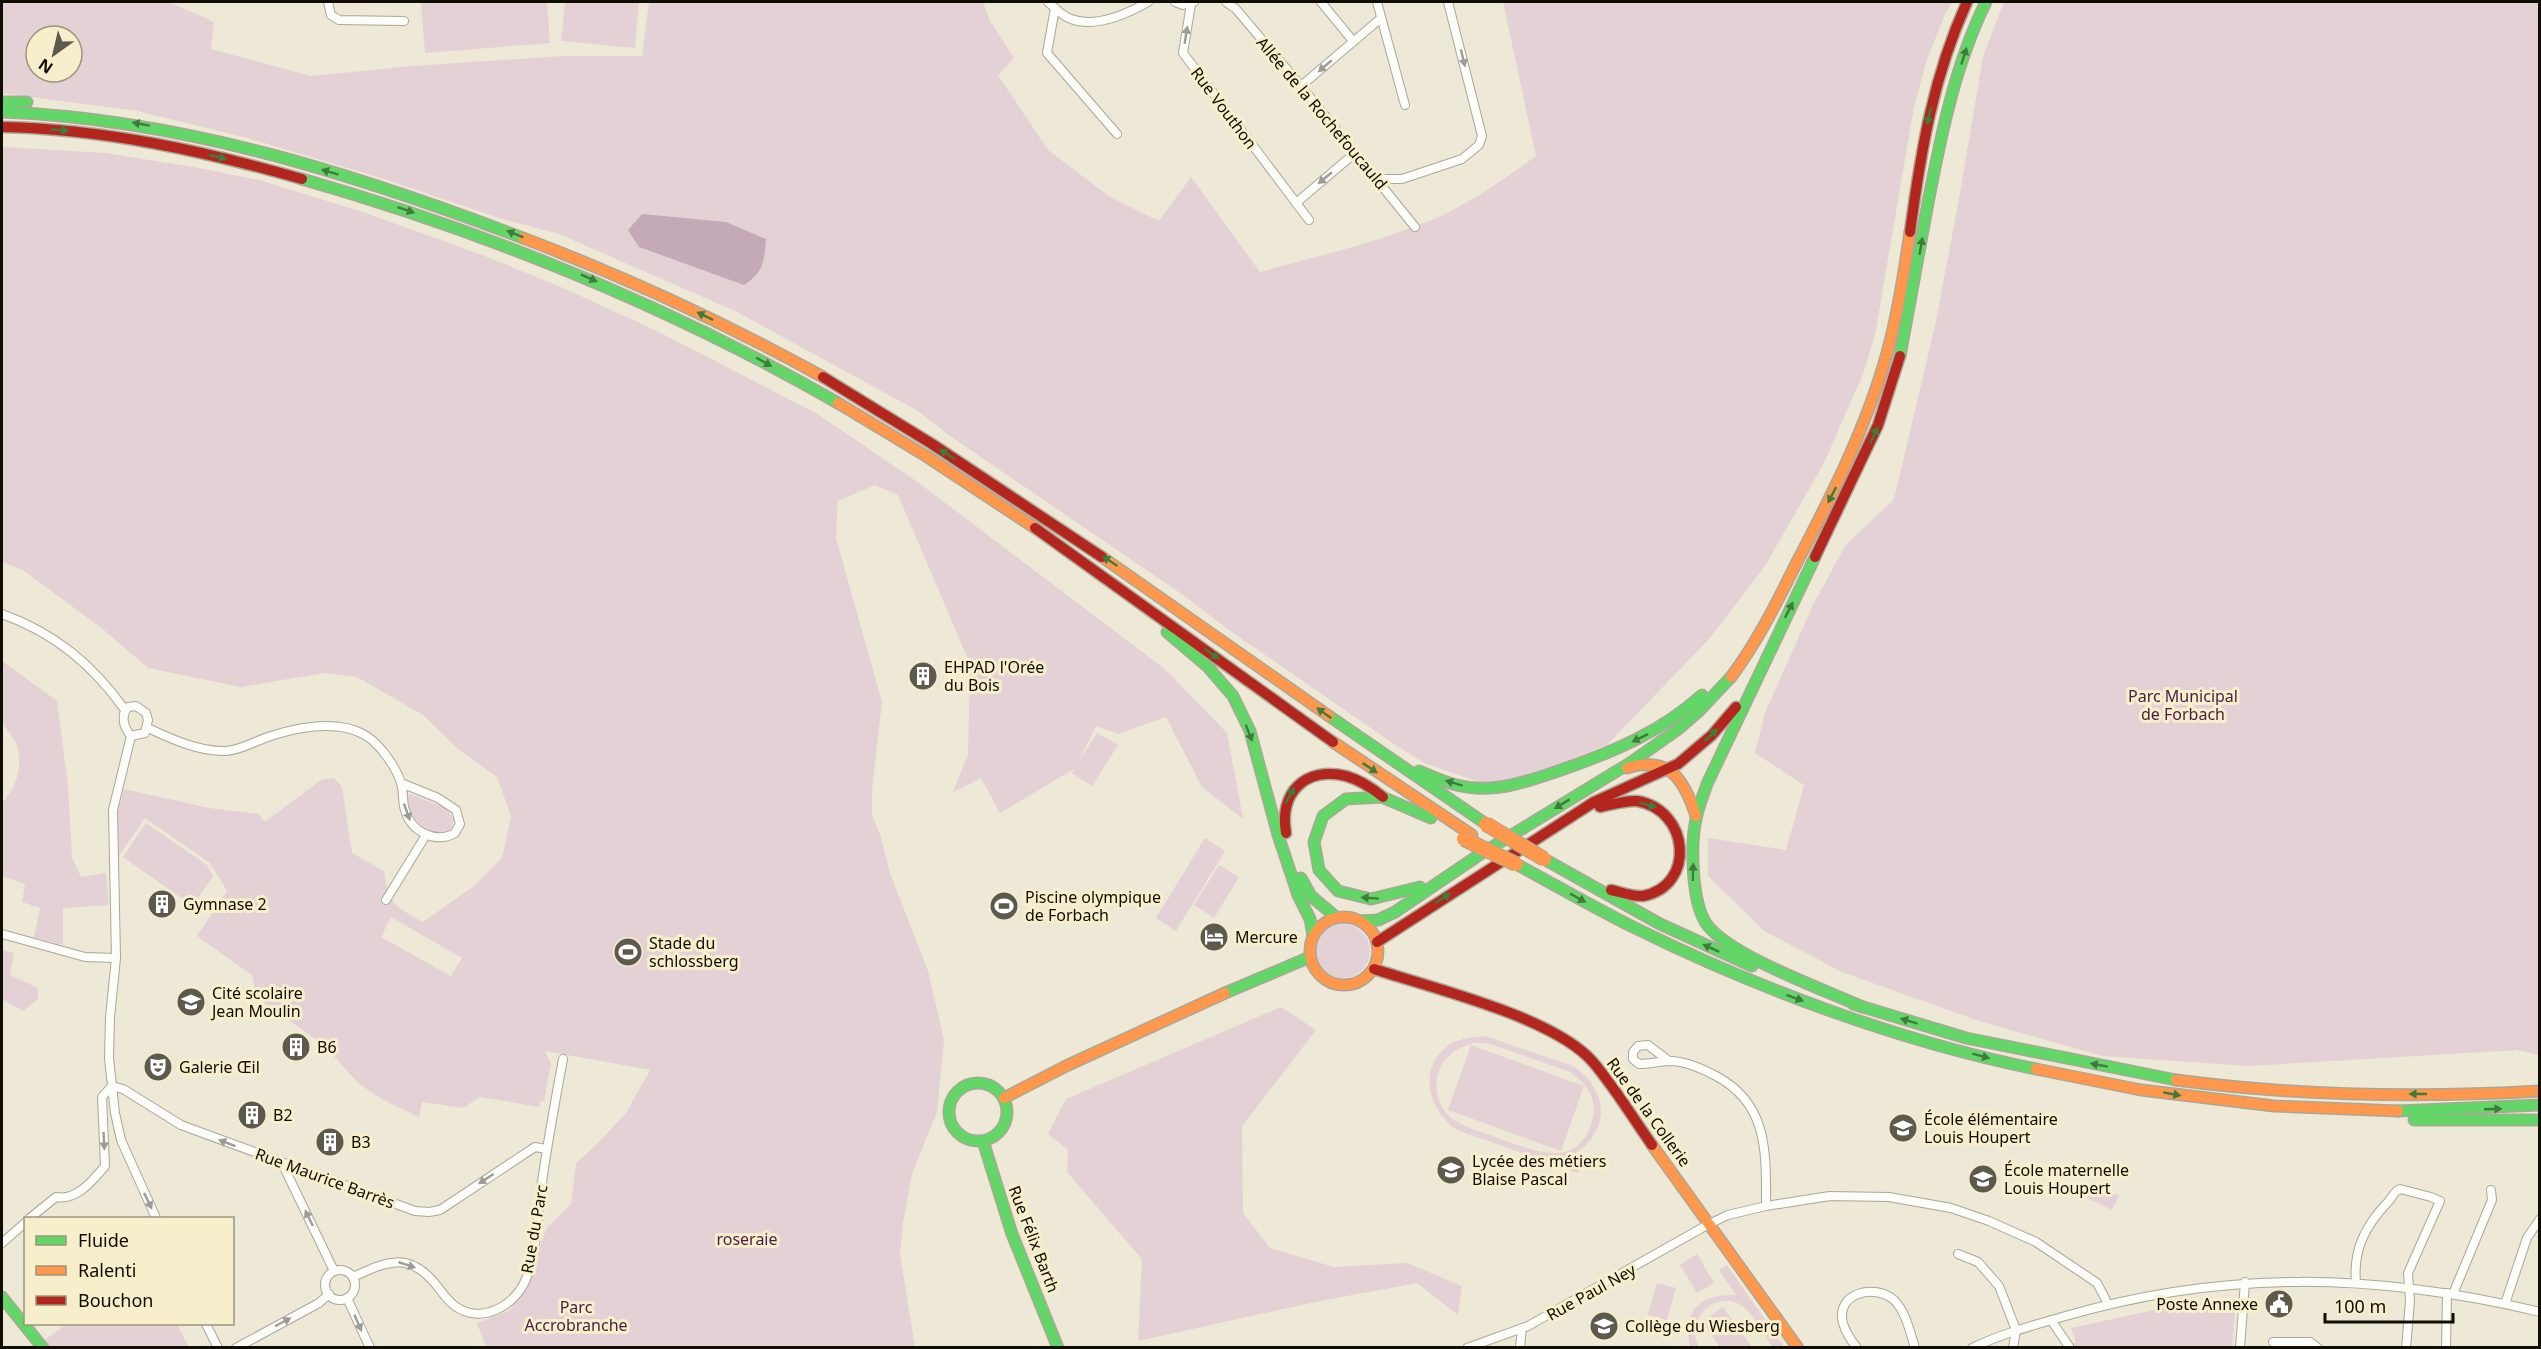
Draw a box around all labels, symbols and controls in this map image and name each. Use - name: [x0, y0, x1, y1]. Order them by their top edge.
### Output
- north arrow: [24, 24, 84, 84]
- one-way arrow: [1181, 26, 1190, 45]
- street label: Allée de la Rochefoucauld: [1252, 32, 1392, 194]
- one-way arrow: [1960, 47, 1969, 65]
- one-way arrow: [1458, 49, 1468, 67]
- text: N: [34, 54, 57, 79]
- one-way arrow: [1318, 59, 1333, 72]
- street label: Rue Vouthon: [1186, 63, 1262, 153]
- one-way arrow: [1924, 107, 1933, 126]
- one-way arrow: [132, 119, 151, 128]
- one-way arrow: [50, 125, 69, 134]
- one-way arrow: [209, 153, 227, 163]
- one-way arrow: [321, 167, 339, 176]
- one-way arrow: [1318, 171, 1333, 184]
- one-way arrow: [397, 205, 415, 215]
- one-way arrow: [506, 228, 524, 238]
- one-way arrow: [1917, 236, 1926, 255]
- one-way arrow: [580, 273, 598, 283]
- one-way arrow: [696, 311, 713, 320]
- one-way arrow: [756, 357, 772, 368]
- one-way arrow: [1869, 425, 1879, 443]
- one-way arrow: [939, 449, 955, 460]
- one-way arrow: [1827, 486, 1837, 503]
- one-way arrow: [1102, 555, 1118, 567]
- one-way arrow: [1785, 602, 1794, 619]
- one-way arrow: [1204, 647, 1220, 659]
- place label: EHPAD l'Orée du Bois: [944, 656, 1044, 696]
- building icon: EHPAD l'Orée du Bois: [907, 660, 939, 692]
- park label: Parc Municipal de Forbach: [2128, 685, 2238, 725]
- one-way arrow: [1316, 707, 1332, 719]
- one-way arrow: [1245, 724, 1255, 742]
- one-way arrow: [1704, 728, 1719, 742]
- one-way arrow: [1631, 734, 1648, 743]
- one-way arrow: [1362, 762, 1378, 773]
- one-way arrow: [1445, 778, 1463, 788]
- one-way arrow: [1285, 786, 1295, 803]
- one-way arrow: [1554, 799, 1570, 810]
- one-way arrow: [1639, 801, 1657, 810]
- one-way arrow: [403, 804, 413, 822]
- one-way arrow: [1688, 863, 1698, 882]
- place label: Piscine olympique de Forbach: [1025, 886, 1161, 926]
- building icon: Gymnase 2: [146, 888, 178, 920]
- sports icon: Piscine olympique de Forbach: [988, 890, 1020, 922]
- place label: Gymnase 2: [183, 893, 267, 915]
- one-way arrow: [1435, 893, 1451, 904]
- one-way arrow: [1569, 893, 1586, 903]
- one-way arrow: [1360, 894, 1379, 903]
- hotel icon: Mercure: [1198, 921, 1230, 953]
- place label: Mercure: [1235, 926, 1298, 948]
- place label: Stade du schlossberg: [649, 932, 739, 972]
- sports icon: Stade du schlossberg: [612, 936, 644, 968]
- one-way arrow: [1702, 943, 1719, 952]
- place label: Cité scolaire Jean Moulin: [210, 982, 303, 1022]
- school or university icon: Cité scolaire Jean Moulin: [175, 986, 207, 1018]
- one-way arrow: [1786, 994, 1804, 1003]
- one-way arrow: [1900, 1016, 1918, 1025]
- building icon: B6: [280, 1031, 312, 1063]
- place label: B6: [317, 1036, 337, 1058]
- theatre icon: Galerie Œil: [142, 1051, 174, 1083]
- one-way arrow: [1972, 1051, 1991, 1061]
- street label: Rue de la Collerie: [1602, 1053, 1696, 1171]
- place label: Galerie Œil: [179, 1056, 260, 1078]
- one-way arrow: [2089, 1060, 2108, 1069]
- one-way arrow: [2409, 1089, 2428, 1099]
- one-way arrow: [2163, 1090, 2182, 1099]
- building icon: B2: [236, 1099, 268, 1131]
- place label: B2: [273, 1104, 293, 1126]
- one-way arrow: [2483, 1104, 2502, 1113]
- place label: École élémentaire Louis Houpert: [1924, 1108, 2058, 1148]
- school or university icon: École élémentaire Louis Houpert: [1887, 1112, 1919, 1144]
- building icon: B3: [314, 1126, 346, 1158]
- one-way arrow: [99, 1131, 108, 1150]
- place label: B3: [351, 1131, 371, 1153]
- one-way arrow: [218, 1137, 236, 1147]
- street label: Rue Maurice Barrès: [252, 1143, 398, 1213]
- place label: Lycée des métiers Blaise Pascal: [1472, 1150, 1606, 1190]
- school or university icon: Lycée des métiers Blaise Pascal: [1435, 1154, 1467, 1186]
- place label: École maternelle Louis Houpert: [2004, 1159, 2129, 1199]
- school or university icon: École maternelle Louis Houpert: [1967, 1163, 1999, 1195]
- one-way arrow: [478, 1174, 494, 1185]
- street label: Rue Félix Barth: [1004, 1182, 1064, 1296]
- street label: Rue du Parc: [515, 1183, 553, 1275]
- one-way arrow: [143, 1192, 152, 1209]
- one-way arrow: [304, 1210, 313, 1227]
- legend: [24, 1217, 234, 1325]
- text: Fluide: [78, 1228, 129, 1252]
- park label: roseraie: [716, 1228, 778, 1250]
- text: Ralenti: [78, 1258, 136, 1282]
- street label: Rue Paul Ney: [1542, 1258, 1640, 1326]
- one-way arrow: [398, 1261, 416, 1270]
- scale bar: [2325, 1286, 2452, 1324]
- text: Bouchon: [78, 1288, 154, 1312]
- public building icon: Poste Annexe: [2263, 1288, 2295, 1320]
- place label: Poste Annexe: [2156, 1293, 2258, 1315]
- text: 100 m: [2334, 1294, 2386, 1318]
- park label: Parc Accrobranche: [524, 1296, 628, 1336]
- school or university icon: Collège du Wiesberg: [1588, 1310, 1620, 1342]
- one-way arrow: [354, 1314, 363, 1331]
- place label: Collège du Wiesberg: [1625, 1315, 1780, 1337]
- one-way arrow: [275, 1317, 292, 1327]

